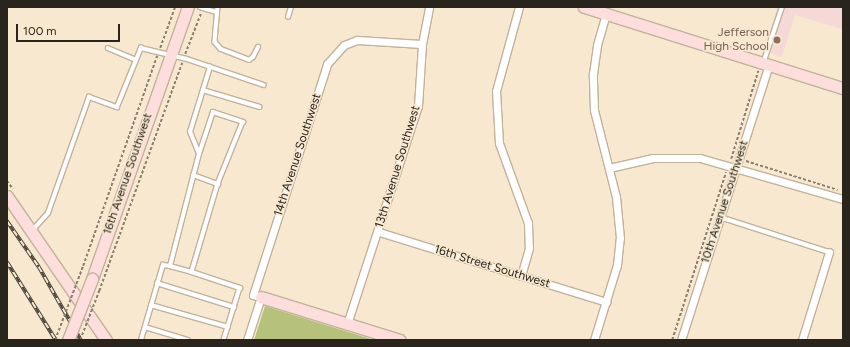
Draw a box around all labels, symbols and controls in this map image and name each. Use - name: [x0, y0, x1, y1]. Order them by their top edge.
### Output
- scale bar: [18, 16, 122, 42]
- text: 100 m: [23, 24, 57, 38]
- place label: Jefferson High School: [703, 26, 769, 54]
- marker: Jefferson High School: [772, 35, 782, 45]
- street label: 14th Avenue Southwest: [271, 92, 325, 218]
- street label: 13th Avenue Southwest: [372, 104, 424, 230]
- street label: 16th Avenue Southwest: [100, 111, 156, 237]
- street label: 10th Avenue Southwest: [698, 139, 752, 265]
- street label: 16th Street Southwest: [432, 242, 552, 292]

